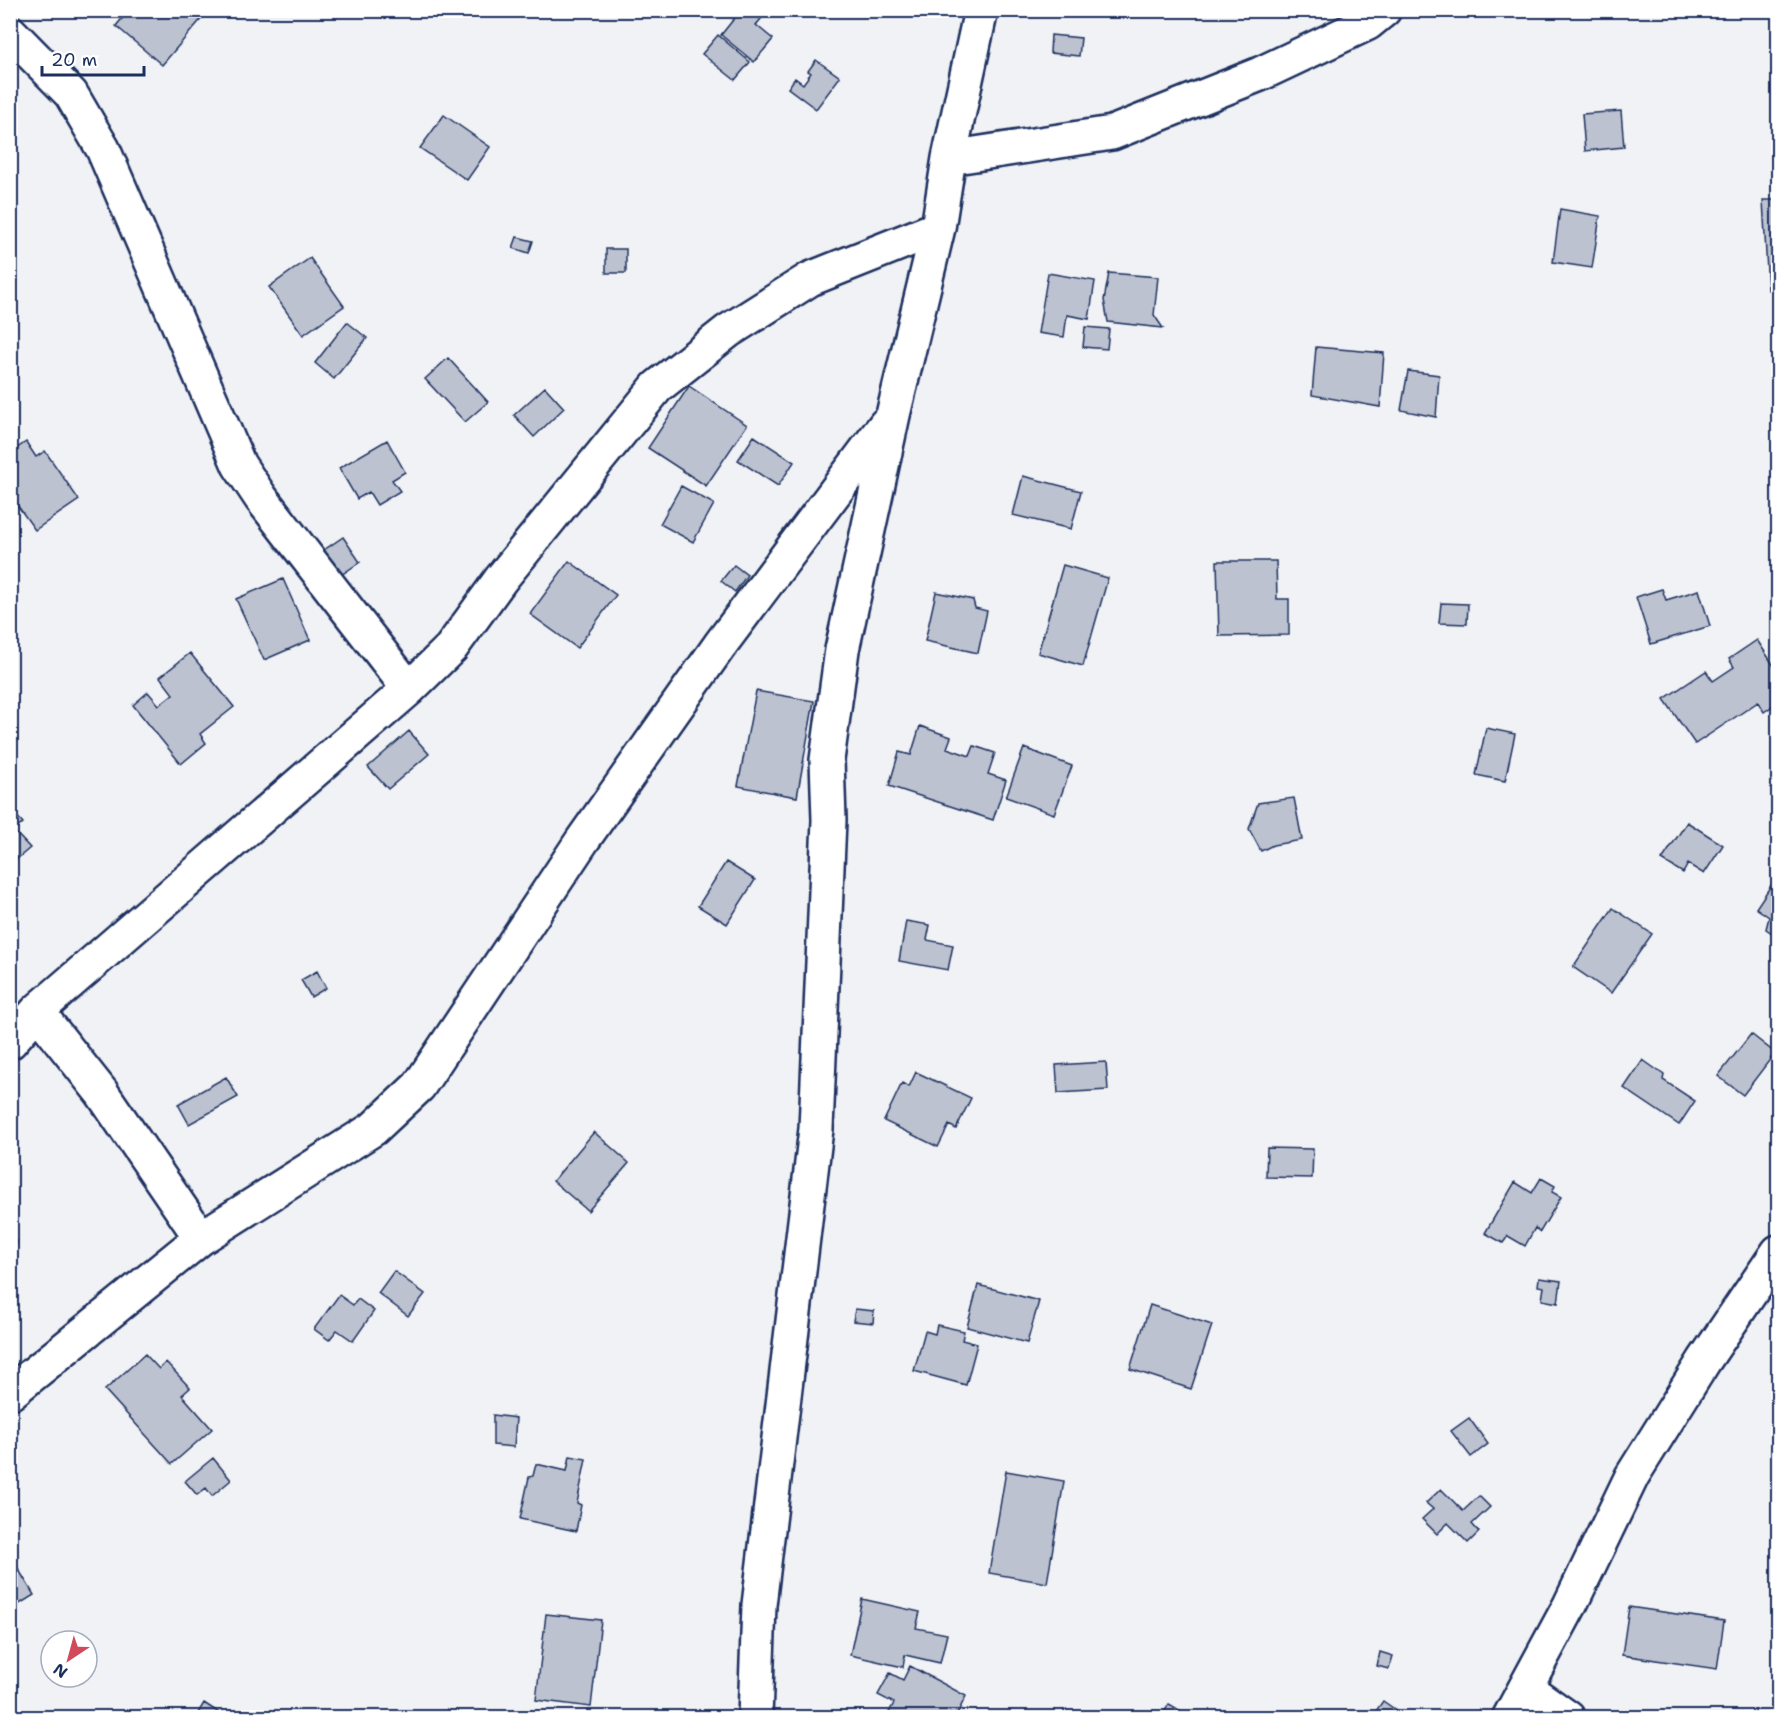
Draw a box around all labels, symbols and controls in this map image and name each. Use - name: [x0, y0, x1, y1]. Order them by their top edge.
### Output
- scale bar: [42, 39, 144, 77]
- text: 20 m: [51, 48, 97, 72]
- north arrow: [39, 1629, 99, 1689]
- text: N: [49, 1659, 72, 1683]

